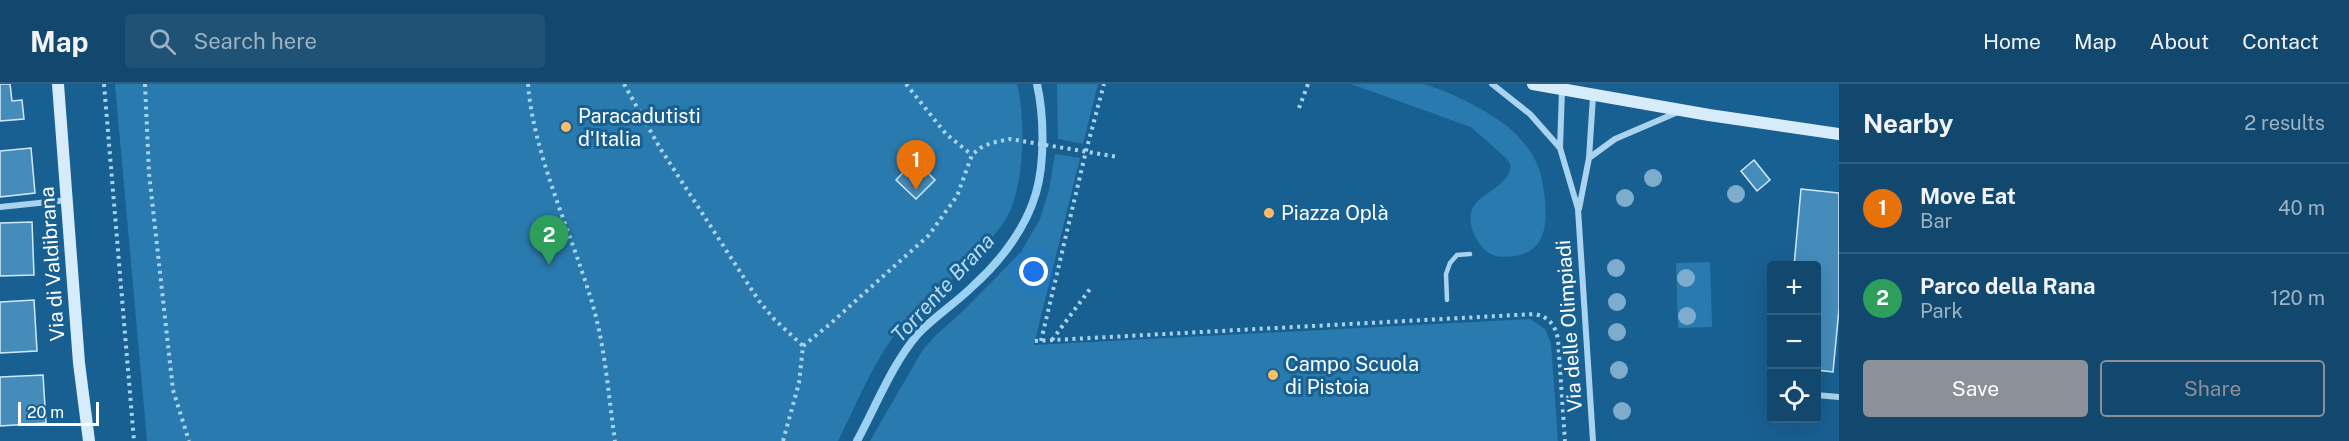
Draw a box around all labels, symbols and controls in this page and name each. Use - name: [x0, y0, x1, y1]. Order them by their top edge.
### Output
- search box: [125, 14, 545, 68]
- text: Map: [30, 25, 89, 58]
- icon: search: [146, 25, 179, 58]
- text: Search here: [194, 28, 317, 54]
- text: Home: [1983, 29, 2041, 54]
- text: Map: [2074, 29, 2117, 54]
- text: About: [2150, 29, 2209, 54]
- text: Contact: [2242, 29, 2319, 54]
- place label: Paracadutisti d'Italia: [578, 104, 701, 151]
- text: Nearby: [1863, 108, 1953, 139]
- text: 2 results: [2244, 111, 2325, 135]
- marker: Paracadutisti d'Italia: [559, 120, 573, 134]
- pin: 1: [896, 141, 936, 190]
- text: Move Eat: [1920, 183, 2016, 209]
- street label: Via di Valdibrana: [35, 186, 69, 342]
- text: 1: [1878, 196, 1887, 220]
- text: 40 m: [2278, 196, 2325, 220]
- place label: Piazza Oplà: [1281, 201, 1389, 225]
- marker: Piazza Oplà: [1262, 206, 1276, 220]
- text: Bar: [1920, 209, 1952, 233]
- pin: 2: [530, 216, 568, 265]
- water label: Torrente Brana: [886, 228, 999, 347]
- street label: Via delle Olimpiadi: [1551, 239, 1587, 413]
- your location: [1019, 257, 1048, 286]
- map controls: [1767, 261, 1821, 423]
- button: +: [1767, 261, 1821, 315]
- text: Parco della Rana: [1920, 273, 2095, 299]
- text: 2: [1876, 286, 1889, 310]
- text: 120 m: [2271, 286, 2325, 310]
- text: Park: [1920, 299, 1963, 323]
- button: −: [1767, 315, 1821, 369]
- place label: Campo Scuola di Pistoia: [1285, 352, 1419, 399]
- button: Save: [1863, 360, 2088, 417]
- button: Share: [2100, 360, 2325, 417]
- marker: Campo Scuola di Pistoia: [1266, 368, 1280, 382]
- button: locate: [1767, 369, 1821, 423]
- scale bar: [18, 399, 99, 426]
- text: 20 m: [27, 403, 64, 422]

